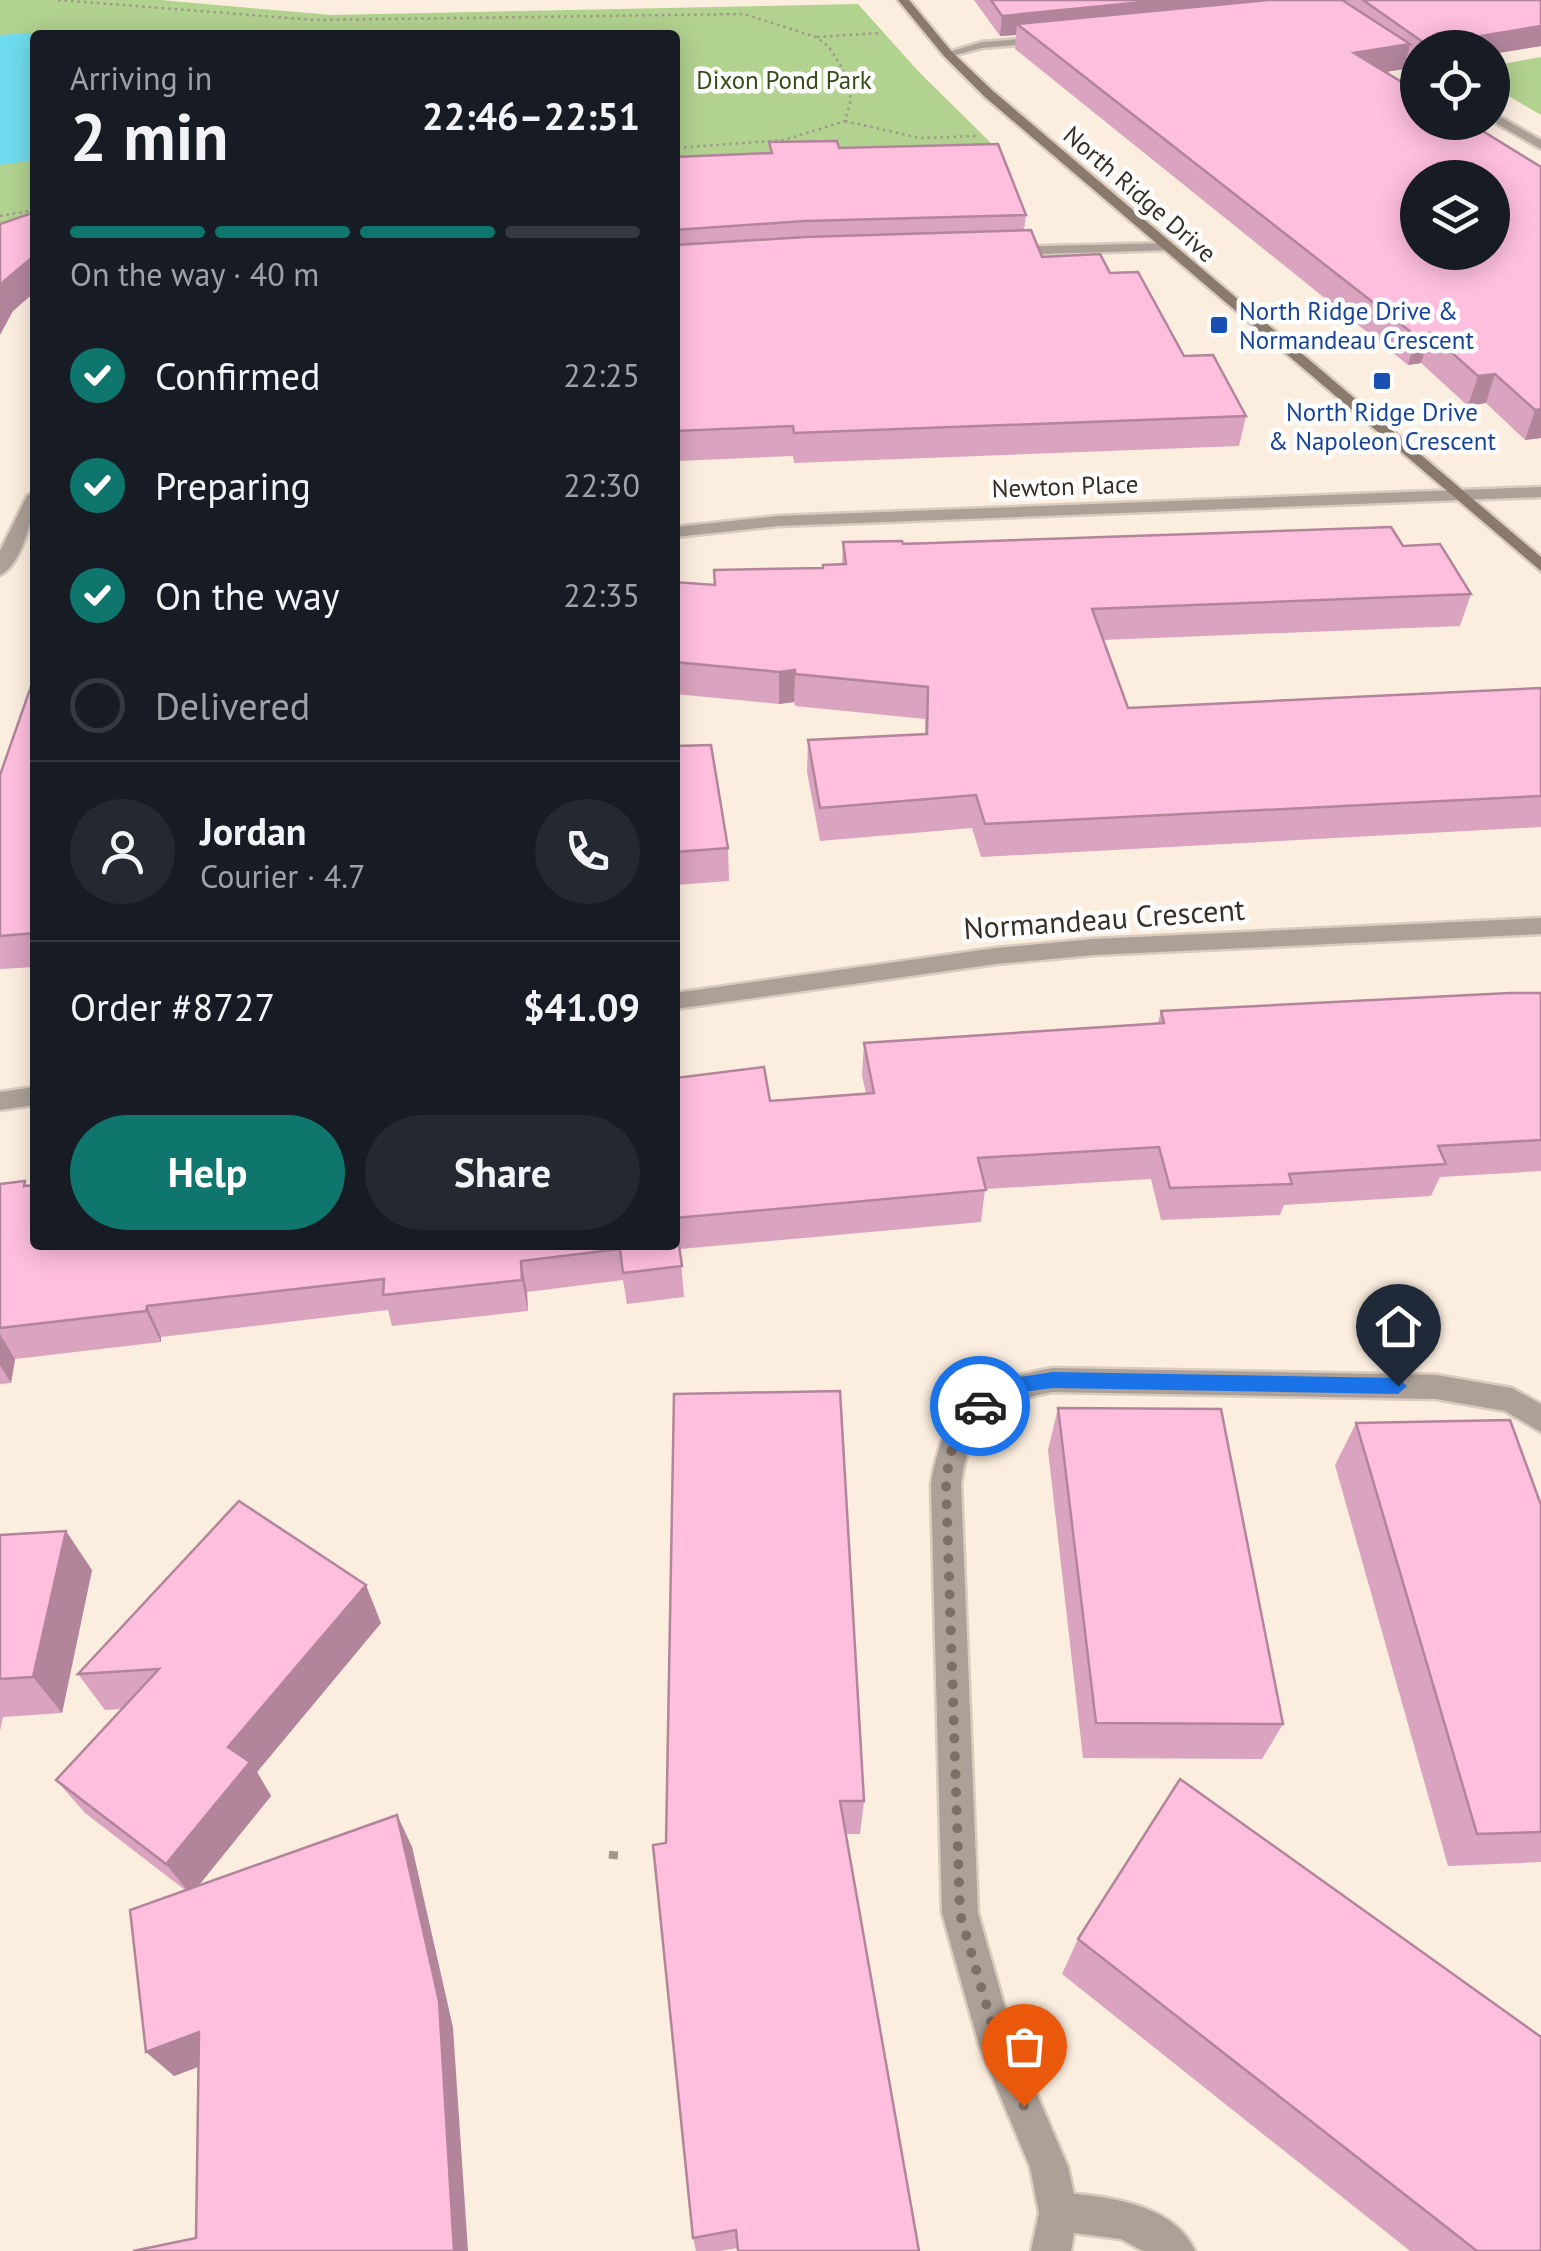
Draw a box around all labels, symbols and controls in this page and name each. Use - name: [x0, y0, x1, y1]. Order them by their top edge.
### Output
- map controls: [1400, 30, 1510, 270]
- button: locate: [1400, 30, 1510, 140]
- text: Arriving in: [70, 57, 212, 99]
- park label: Dixon Pond Park: [696, 64, 872, 96]
- text: 22:46–22:51: [422, 91, 640, 140]
- text: 2 min: [70, 94, 229, 178]
- street label: North Ridge Drive: [1057, 119, 1223, 269]
- button: layers: [1400, 160, 1510, 270]
- text: On the way · 40 m: [70, 253, 319, 295]
- place label: North Ridge Drive & Normandeau Crescent: [1239, 295, 1474, 356]
- marker: North Ridge Drive & Normandeau Crescent: [1208, 314, 1230, 336]
- icon: check: [70, 348, 125, 403]
- text: Confirmed: [155, 351, 321, 400]
- text: 22:25: [563, 354, 640, 396]
- marker: North Ridge Drive & Napoleon Crescent: [1371, 370, 1393, 392]
- place label: North Ridge Drive & Napoleon Crescent: [1268, 396, 1496, 457]
- icon: check: [70, 458, 125, 513]
- text: Preparing: [155, 461, 311, 510]
- text: 22:30: [563, 464, 640, 506]
- street label: Newton Place: [991, 467, 1139, 505]
- icon: check: [70, 568, 125, 623]
- text: On the way: [155, 571, 340, 620]
- text: 22:35: [563, 574, 640, 616]
- text: Delivered: [155, 681, 310, 730]
- button: person: [70, 799, 175, 904]
- button: phone: [535, 799, 640, 904]
- text: Jordan: [200, 806, 306, 855]
- text: Courier · 4.7: [200, 855, 366, 897]
- street label: Normandeau Crescent: [962, 889, 1246, 947]
- text: Order #8727: [70, 982, 275, 1031]
- text: $41.09: [523, 982, 640, 1031]
- button: Help: [70, 1115, 345, 1230]
- button: Share: [365, 1115, 640, 1230]
- pin: [1356, 1284, 1441, 1387]
- icon: home: [1371, 1299, 1426, 1354]
- courier: [930, 1356, 1030, 1456]
- icon: car: [953, 1379, 1008, 1434]
- pin: [982, 2004, 1067, 2107]
- icon: bag: [997, 2019, 1052, 2074]

